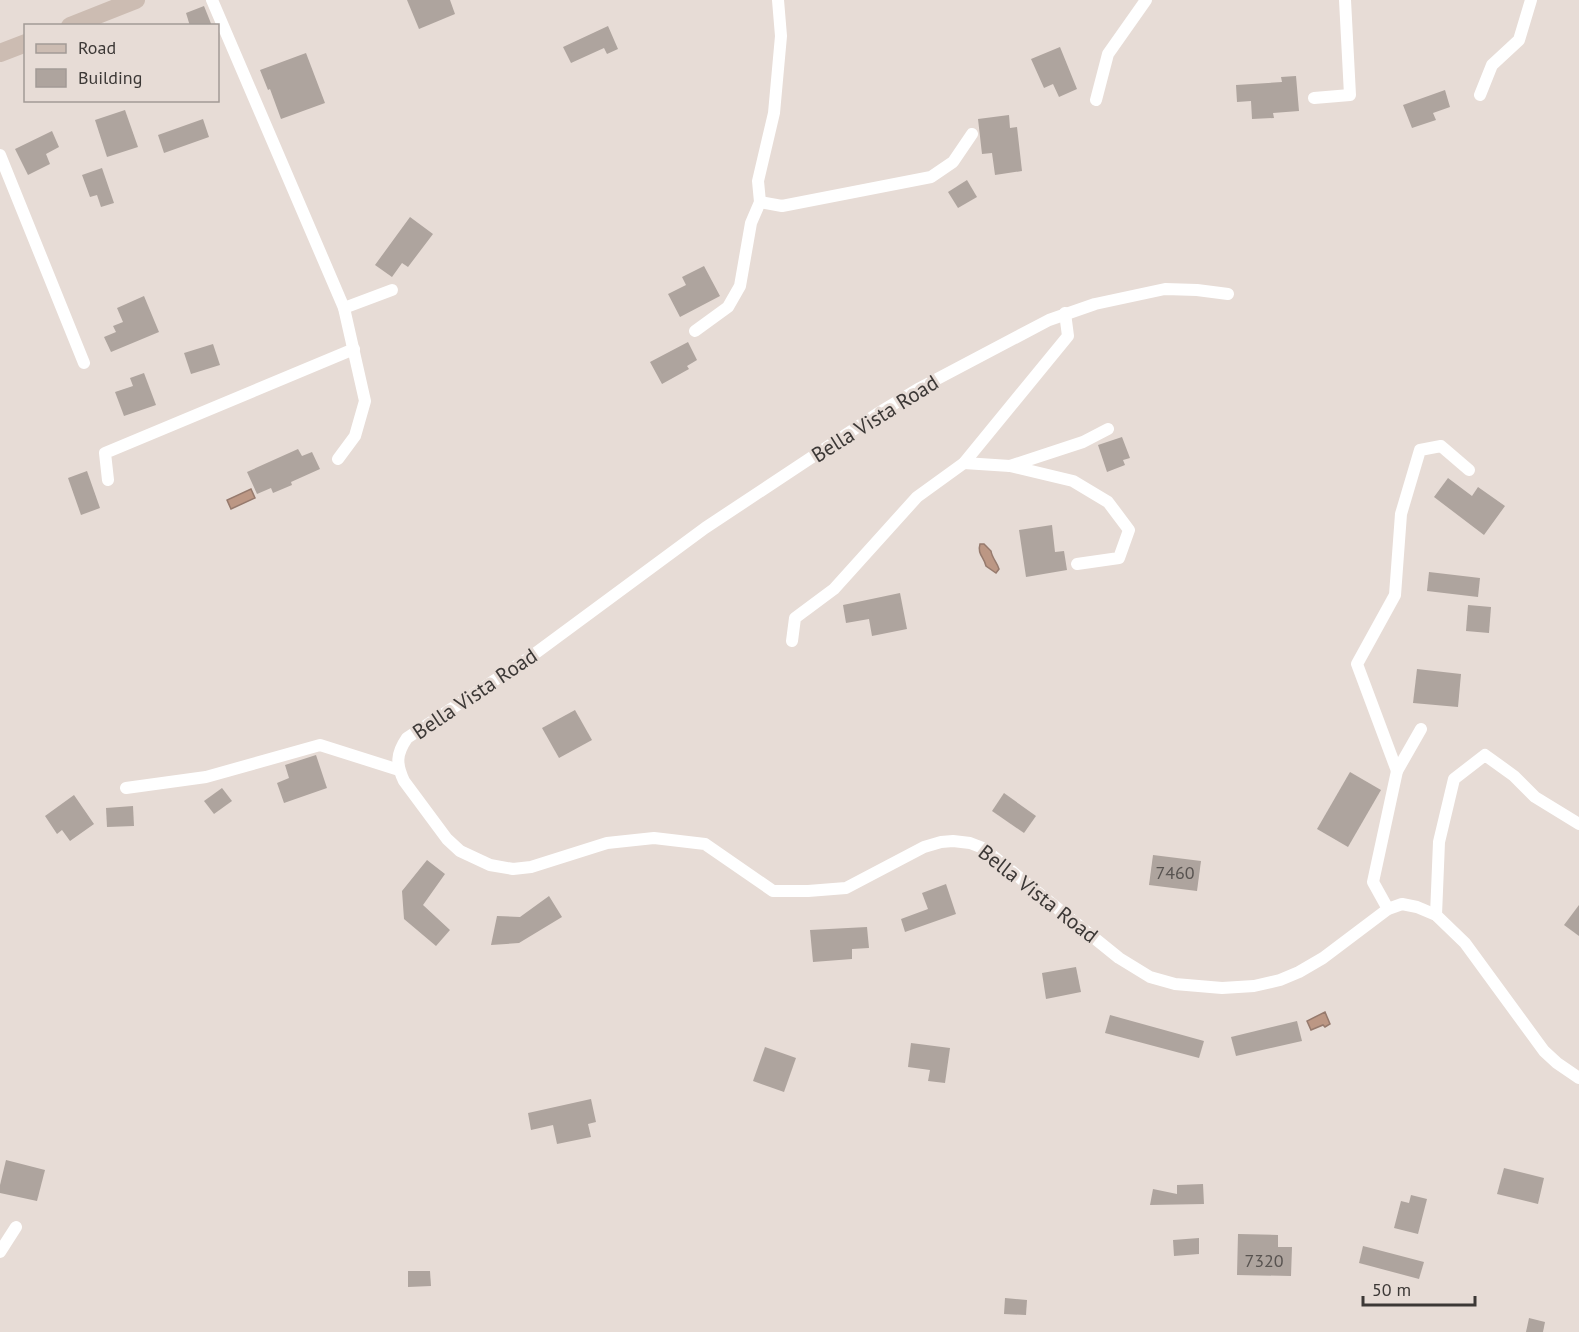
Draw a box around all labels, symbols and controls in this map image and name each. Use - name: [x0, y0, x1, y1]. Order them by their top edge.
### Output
- legend: [24, 24, 219, 102]
- text: Road: [78, 36, 116, 59]
- text: Building: [78, 66, 142, 89]
- street label: Bella Vista Road: [806, 369, 943, 468]
- street label: Bella Vista Road: [407, 642, 542, 745]
- street label: Bella Vista Road: [973, 838, 1104, 949]
- house number: 7460: [1155, 861, 1195, 884]
- house number: 7320: [1244, 1249, 1284, 1272]
- scale bar: [1363, 1269, 1476, 1307]
- text: 50 m: [1372, 1278, 1411, 1301]

